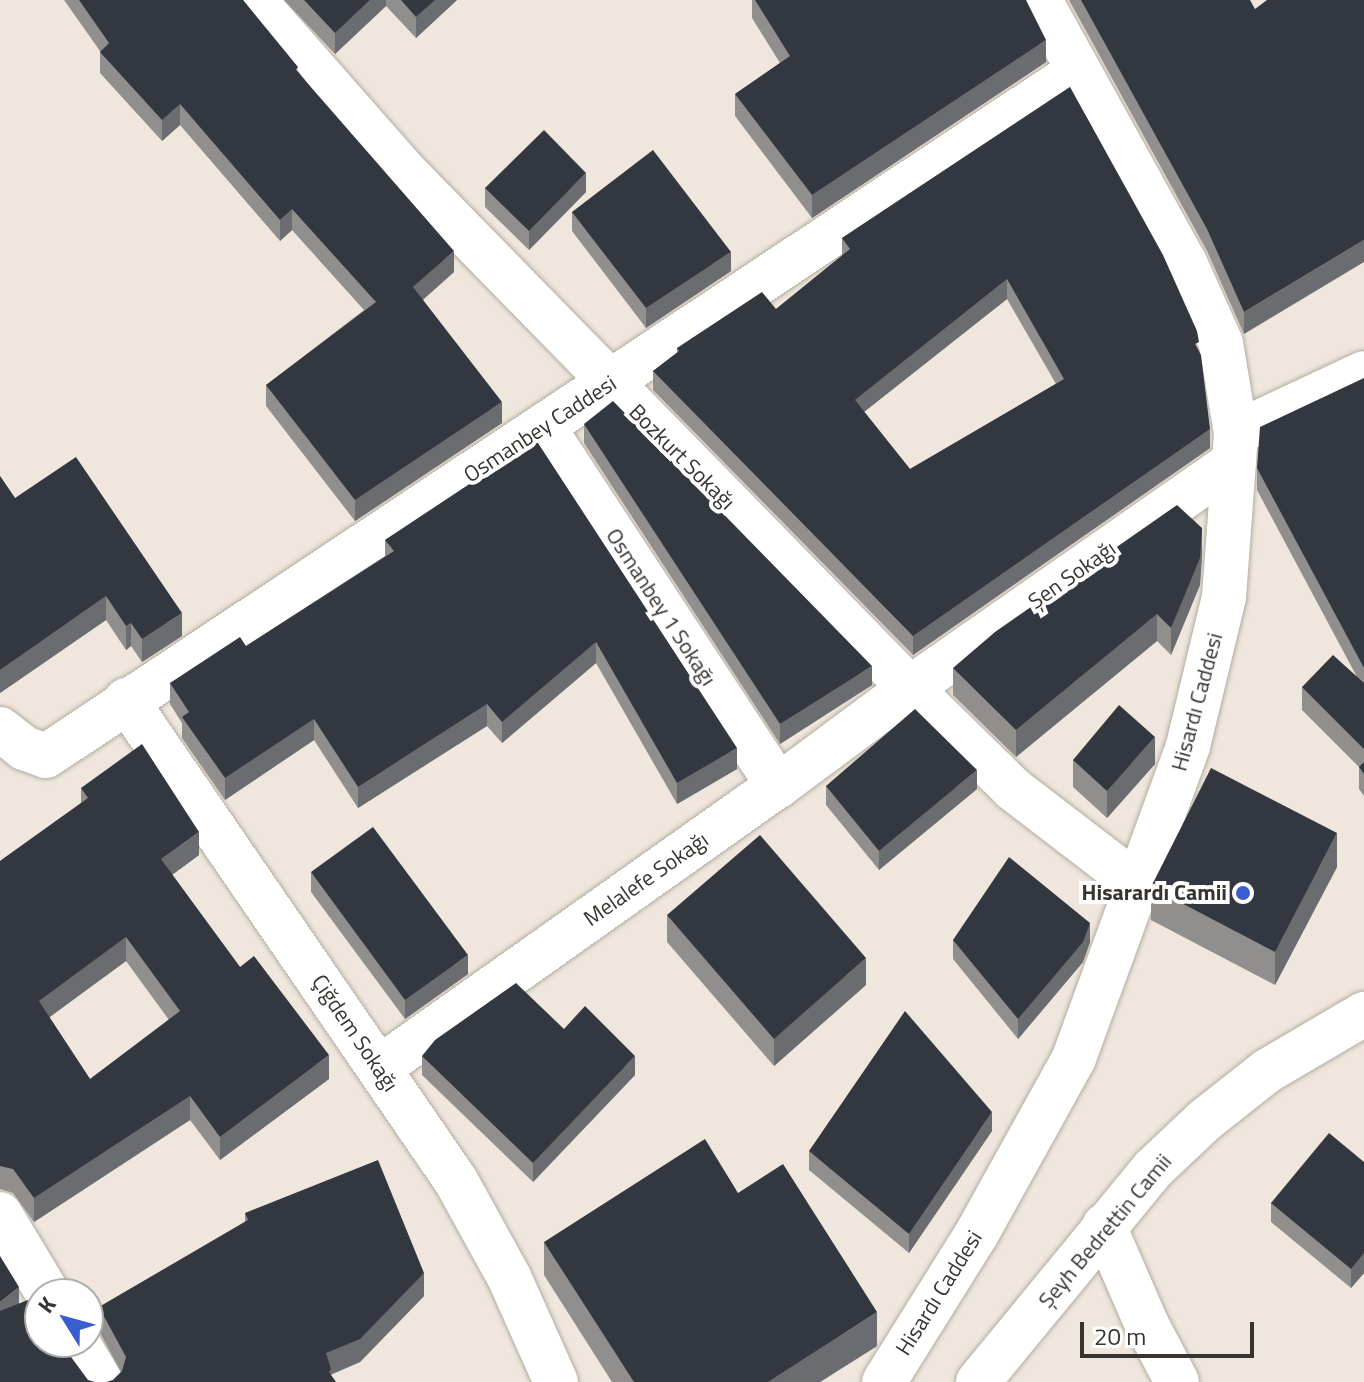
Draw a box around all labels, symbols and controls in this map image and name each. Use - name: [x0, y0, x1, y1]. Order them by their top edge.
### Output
- street label: Osmanbey Caddesi: [459, 370, 621, 488]
- street label: Bozkurt Sokağı: [624, 399, 740, 515]
- street label: Osmanbey 1 Sokağı: [600, 523, 722, 691]
- street label: Şen Sokağı: [1023, 535, 1121, 615]
- street label: Hisardı Caddesi: [1166, 630, 1228, 774]
- street label: Melalefe Sokağı: [579, 826, 713, 932]
- place label: Hisarardı Camii: [1082, 880, 1227, 906]
- marker: Hisarardı Camii: [1234, 884, 1252, 902]
- street label: Çiğdem Sokağı: [306, 970, 404, 1096]
- street label: Şeyh Bedrettin Camii: [1033, 1149, 1177, 1313]
- street label: Hisardı Caddesi: [890, 1226, 988, 1360]
- north arrow: [24, 1278, 104, 1358]
- text: K: [29, 1289, 64, 1320]
- scale bar: [1084, 1306, 1258, 1356]
- text: 20 m: [1094, 1318, 1146, 1354]

